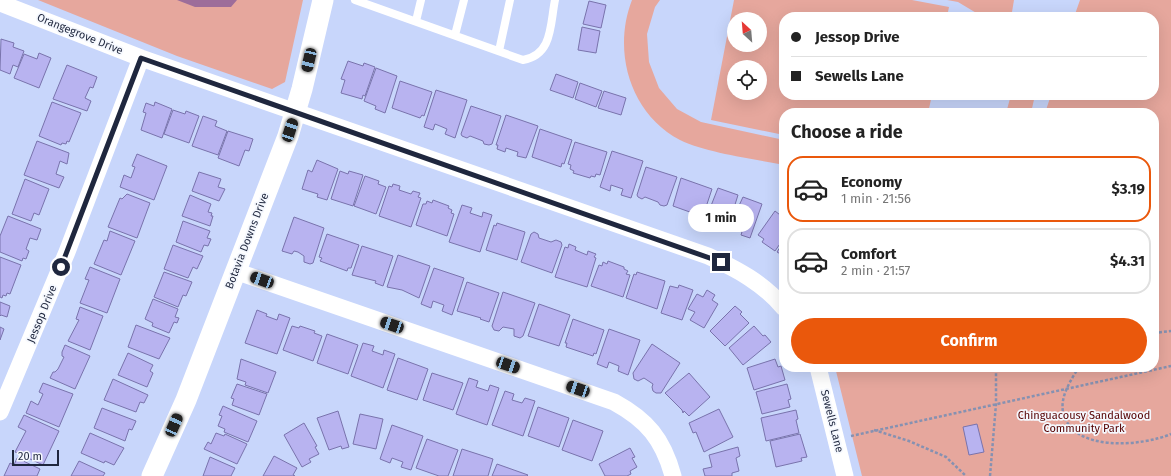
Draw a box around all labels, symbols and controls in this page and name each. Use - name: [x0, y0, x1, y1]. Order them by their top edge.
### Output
- street label: Orangegrove Drive: [35, 11, 125, 57]
- north arrow: [727, 12, 767, 52]
- map controls: [727, 12, 767, 100]
- text: Jessop Drive: [815, 28, 900, 46]
- car: [300, 47, 318, 73]
- button: locate: [727, 60, 767, 100]
- text: Sewells Lane: [815, 67, 904, 85]
- car: [281, 117, 299, 143]
- text: Choose a ride: [791, 121, 903, 143]
- icon: car: [793, 171, 829, 207]
- text: Economy: [841, 173, 902, 191]
- text: $3.19: [1112, 180, 1145, 198]
- street label: Botavia Downs Drive: [223, 191, 271, 291]
- text: 1 min · 21:56: [841, 191, 911, 206]
- callout: 1 min: [688, 204, 754, 232]
- text: 1 min: [705, 210, 737, 225]
- icon: car: [793, 243, 829, 279]
- text: Comfort: [841, 245, 897, 263]
- text: $4.31: [1110, 252, 1145, 270]
- route end: [712, 253, 730, 271]
- route start: [52, 258, 70, 276]
- text: 2 min · 21:57: [841, 263, 910, 278]
- car: [249, 270, 275, 290]
- street label: Jessop Drive: [25, 283, 59, 345]
- car: [379, 315, 405, 335]
- button: Confirm: [791, 318, 1147, 364]
- car: [495, 355, 521, 375]
- car: [565, 379, 591, 399]
- street label: Sewells Lane: [818, 388, 846, 454]
- park label: Chinguacousy Sandalwood Community Park: [1018, 409, 1150, 435]
- car: [164, 412, 184, 438]
- scale bar: [12, 448, 59, 467]
- text: 20 m: [18, 450, 42, 463]

